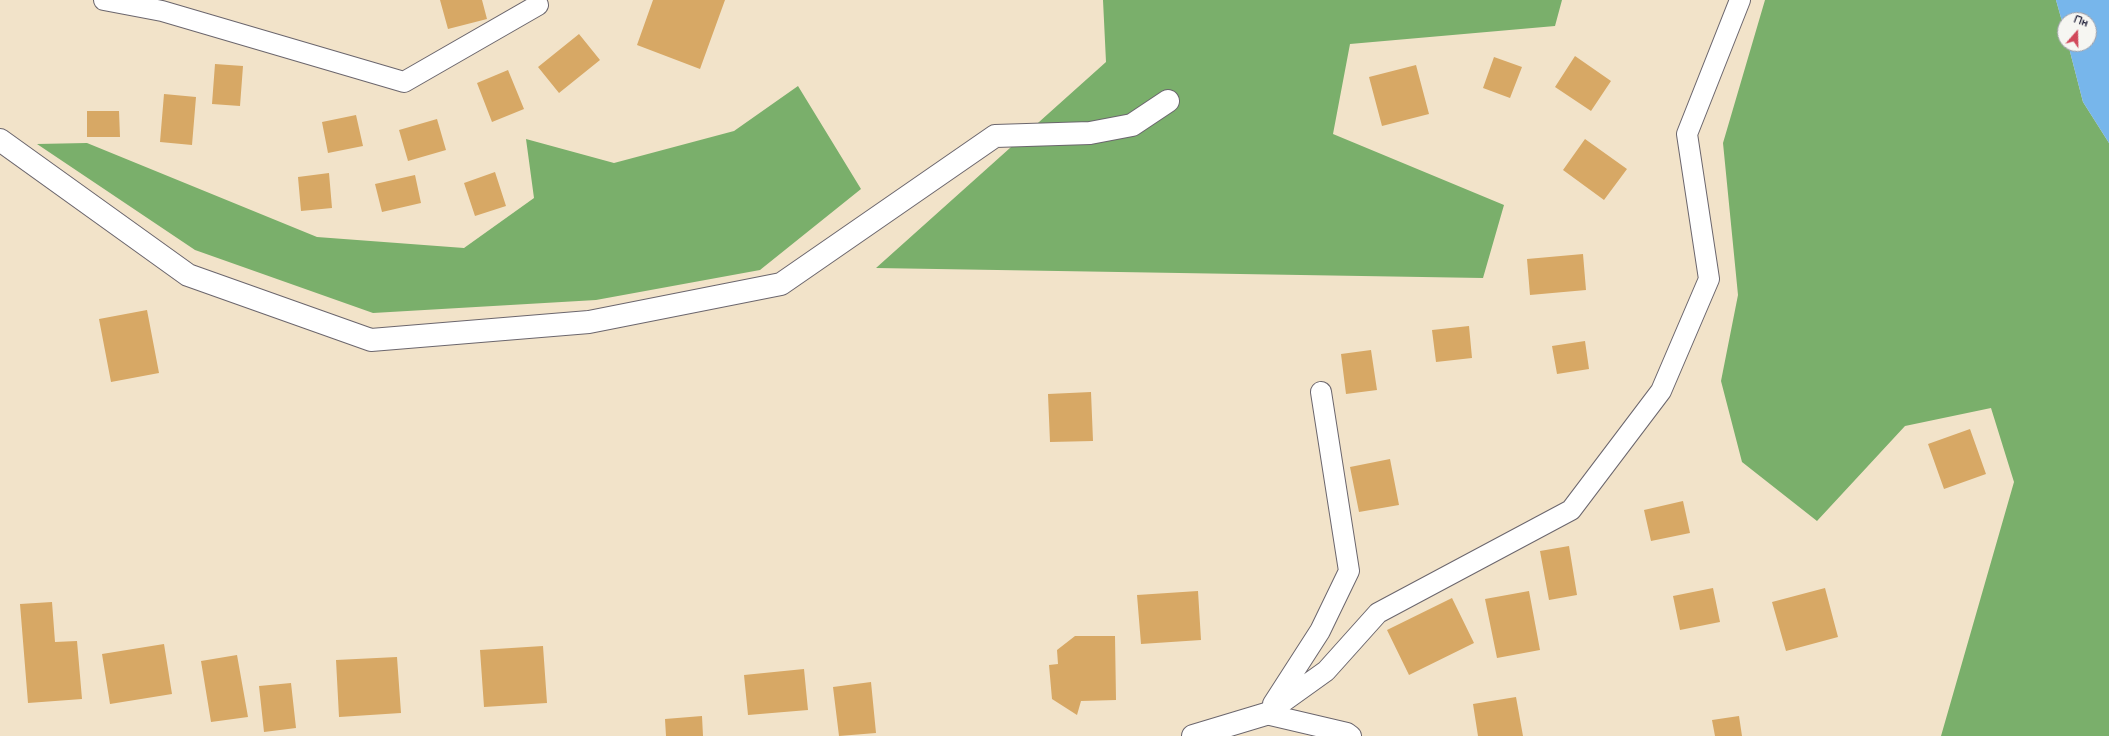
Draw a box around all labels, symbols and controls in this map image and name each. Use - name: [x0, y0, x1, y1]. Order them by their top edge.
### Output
- north arrow: [2057, 12, 2097, 52]
- text: Пн: [2072, 13, 2090, 30]

